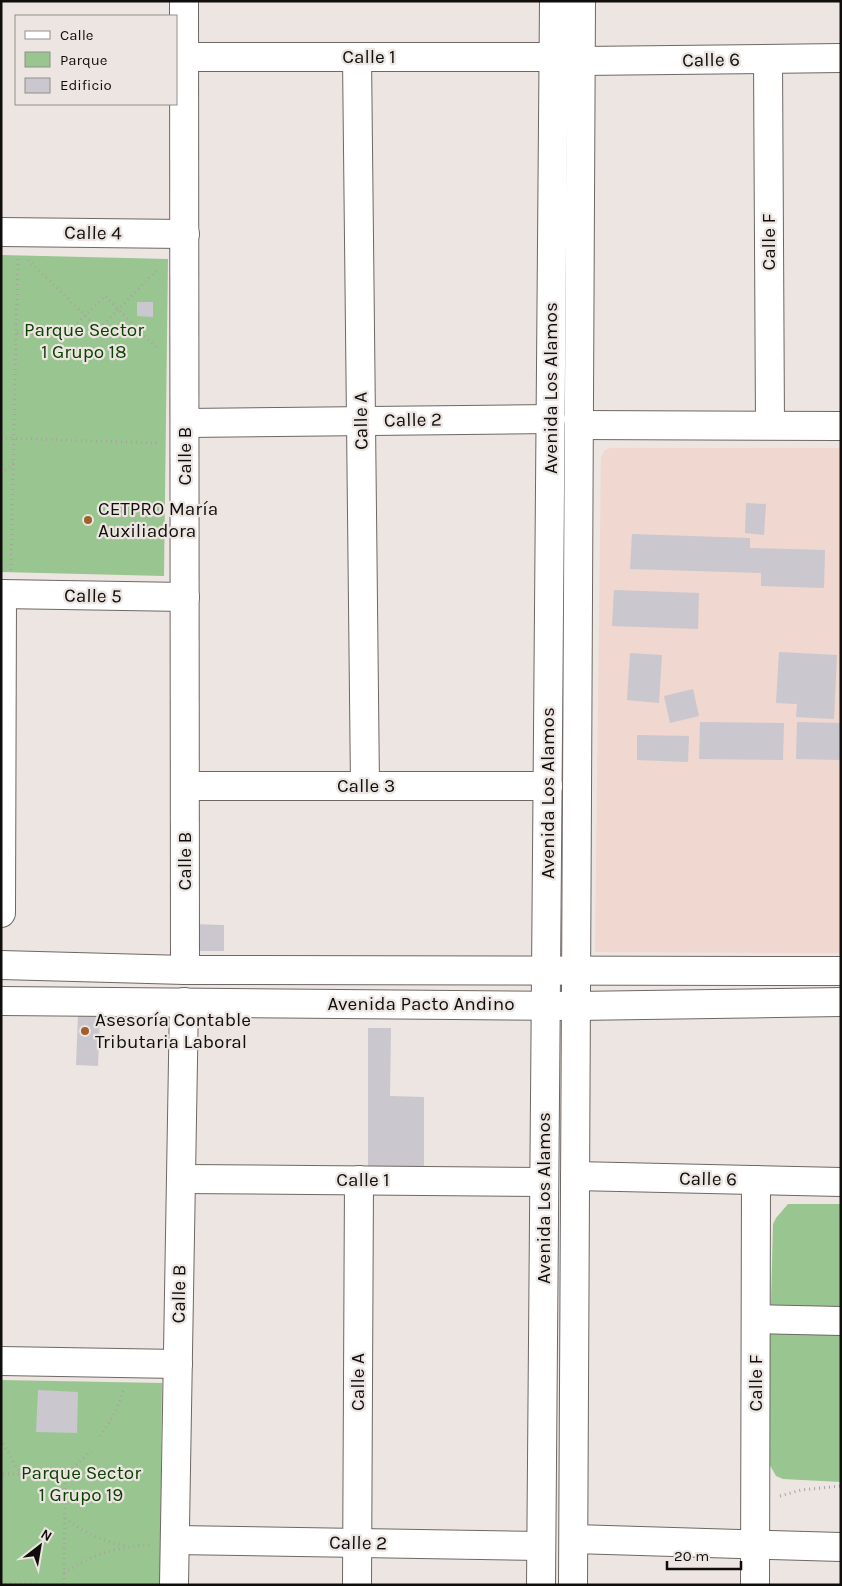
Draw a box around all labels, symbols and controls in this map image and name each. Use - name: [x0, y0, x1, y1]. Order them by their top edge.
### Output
- legend: [15, 15, 178, 105]
- text: Calle: [60, 26, 94, 44]
- street label: Calle 1: [342, 46, 396, 68]
- street label: Calle 6: [682, 48, 740, 72]
- text: Parque: [60, 51, 108, 69]
- text: Edificio: [60, 76, 112, 94]
- street label: Calle F: [758, 213, 780, 270]
- street label: Calle 4: [64, 221, 122, 245]
- street label: Avenida Los Alamos: [540, 302, 562, 474]
- park label: Parque Sector 1 Grupo 18: [24, 319, 144, 363]
- street label: Calle A: [349, 392, 373, 450]
- street label: Calle 2: [384, 408, 442, 432]
- street label: Calle B: [174, 427, 196, 485]
- place label: CETPRO María Auxiliadora: [98, 498, 218, 542]
- marker: CETPRO María Auxiliadora: [82, 514, 94, 526]
- street label: Calle 5: [64, 584, 122, 608]
- street label: Avenida Los Alamos: [537, 707, 559, 879]
- street label: Calle 3: [337, 775, 395, 797]
- street label: Calle B: [174, 832, 196, 890]
- street label: Avenida Pacto Andino: [327, 993, 515, 1015]
- place label: Asesoría Contable Tributaria Laboral: [95, 1009, 251, 1053]
- marker: Asesoría Contable Tributaria Laboral: [79, 1025, 91, 1037]
- street label: Avenida Los Alamos: [533, 1112, 555, 1284]
- street label: Calle 6: [679, 1167, 737, 1191]
- street label: Calle 1: [336, 1169, 390, 1191]
- street label: Calle B: [167, 1264, 191, 1324]
- street label: Calle A: [347, 1353, 369, 1411]
- street label: Calle F: [745, 1354, 767, 1411]
- park label: Parque Sector 1 Grupo 19: [21, 1462, 141, 1506]
- north arrow: [15, 1521, 65, 1571]
- text: N: [38, 1525, 55, 1545]
- street label: Calle 2: [329, 1531, 387, 1555]
- scale bar: [667, 1538, 741, 1570]
- text: 20 m: [674, 1547, 709, 1565]

